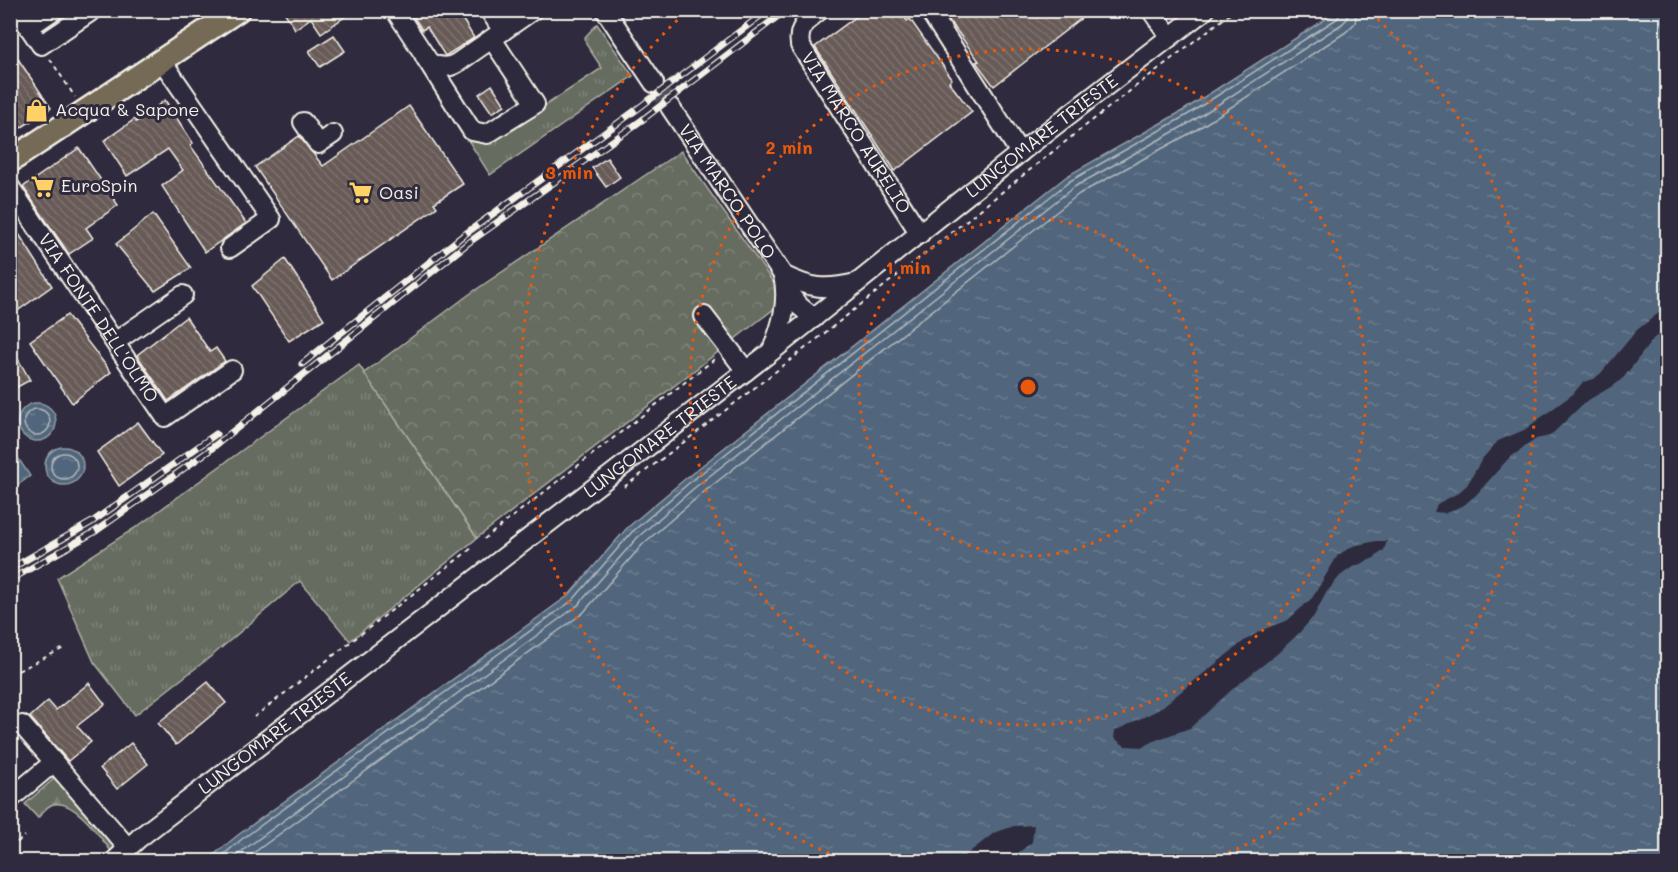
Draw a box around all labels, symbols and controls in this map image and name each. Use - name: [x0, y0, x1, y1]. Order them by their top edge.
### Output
- street label: VIA MARCO AURELIO: [796, 47, 917, 218]
- street label: LUNGOMARE TRIESTE: [960, 68, 1122, 203]
- shop icon: Acqua & Sapone: [24, 97, 50, 123]
- place label: Acqua & Sapone: [55, 97, 199, 121]
- street label: VIA MARCO POLO: [674, 119, 782, 263]
- text: 2 min: [765, 135, 813, 159]
- text: 3 min: [545, 160, 593, 184]
- supermarket icon: EuroSpin: [30, 173, 56, 199]
- place label: EuroSpin: [61, 173, 138, 197]
- supermarket icon: Oasi: [348, 180, 374, 206]
- place label: Oasi: [379, 180, 419, 204]
- street label: VIA FONTE DELL'OLMO: [33, 228, 165, 407]
- text: 1 min: [885, 255, 931, 279]
- street label: LUNGOMARE TRIESTE: [578, 370, 741, 503]
- centre of rings: [1018, 377, 1038, 397]
- street label: LUNGOMARE TRIESTE: [193, 666, 356, 799]

